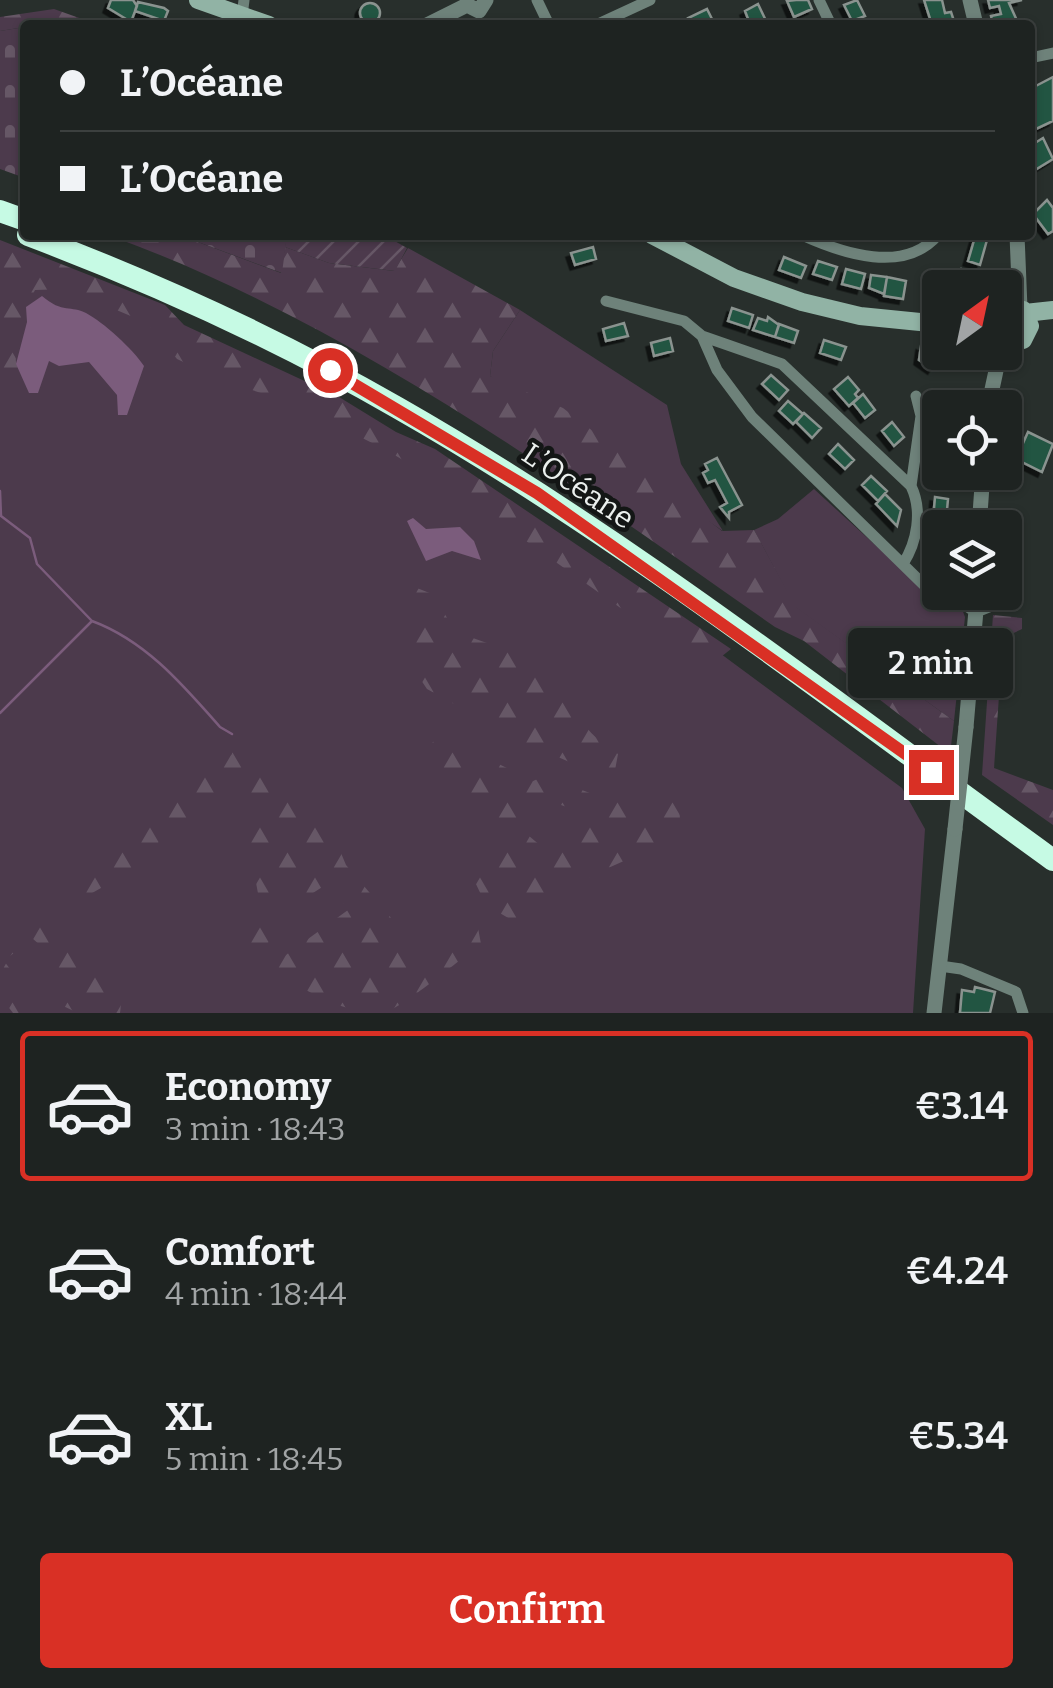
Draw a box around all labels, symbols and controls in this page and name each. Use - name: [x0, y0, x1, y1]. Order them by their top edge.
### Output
- text: L’Océane: [120, 60, 283, 106]
- text: L’Océane: [120, 156, 283, 202]
- north arrow: [922, 270, 1022, 370]
- map controls: [922, 270, 1022, 610]
- route start: [308, 348, 353, 393]
- button: locate: [922, 390, 1022, 490]
- street label: L’Océane: [515, 436, 641, 536]
- button: layers: [922, 510, 1022, 610]
- callout: 2 min: [848, 627, 1014, 697]
- text: 2 min: [888, 644, 973, 682]
- route end: [909, 750, 954, 795]
- icon: car: [45, 1061, 135, 1151]
- text: Economy: [165, 1064, 331, 1110]
- text: €3.14: [915, 1083, 1008, 1129]
- text: 3 min · 18:43: [165, 1110, 345, 1148]
- icon: car: [45, 1226, 135, 1316]
- text: Comfort: [165, 1229, 315, 1275]
- text: €4.24: [906, 1248, 1008, 1294]
- text: 4 min · 18:44: [165, 1275, 346, 1313]
- icon: car: [45, 1391, 135, 1481]
- text: XL: [165, 1394, 212, 1440]
- text: €5.34: [908, 1413, 1008, 1459]
- text: 5 min · 18:45: [165, 1440, 343, 1478]
- button: Confirm: [40, 1553, 1013, 1668]

